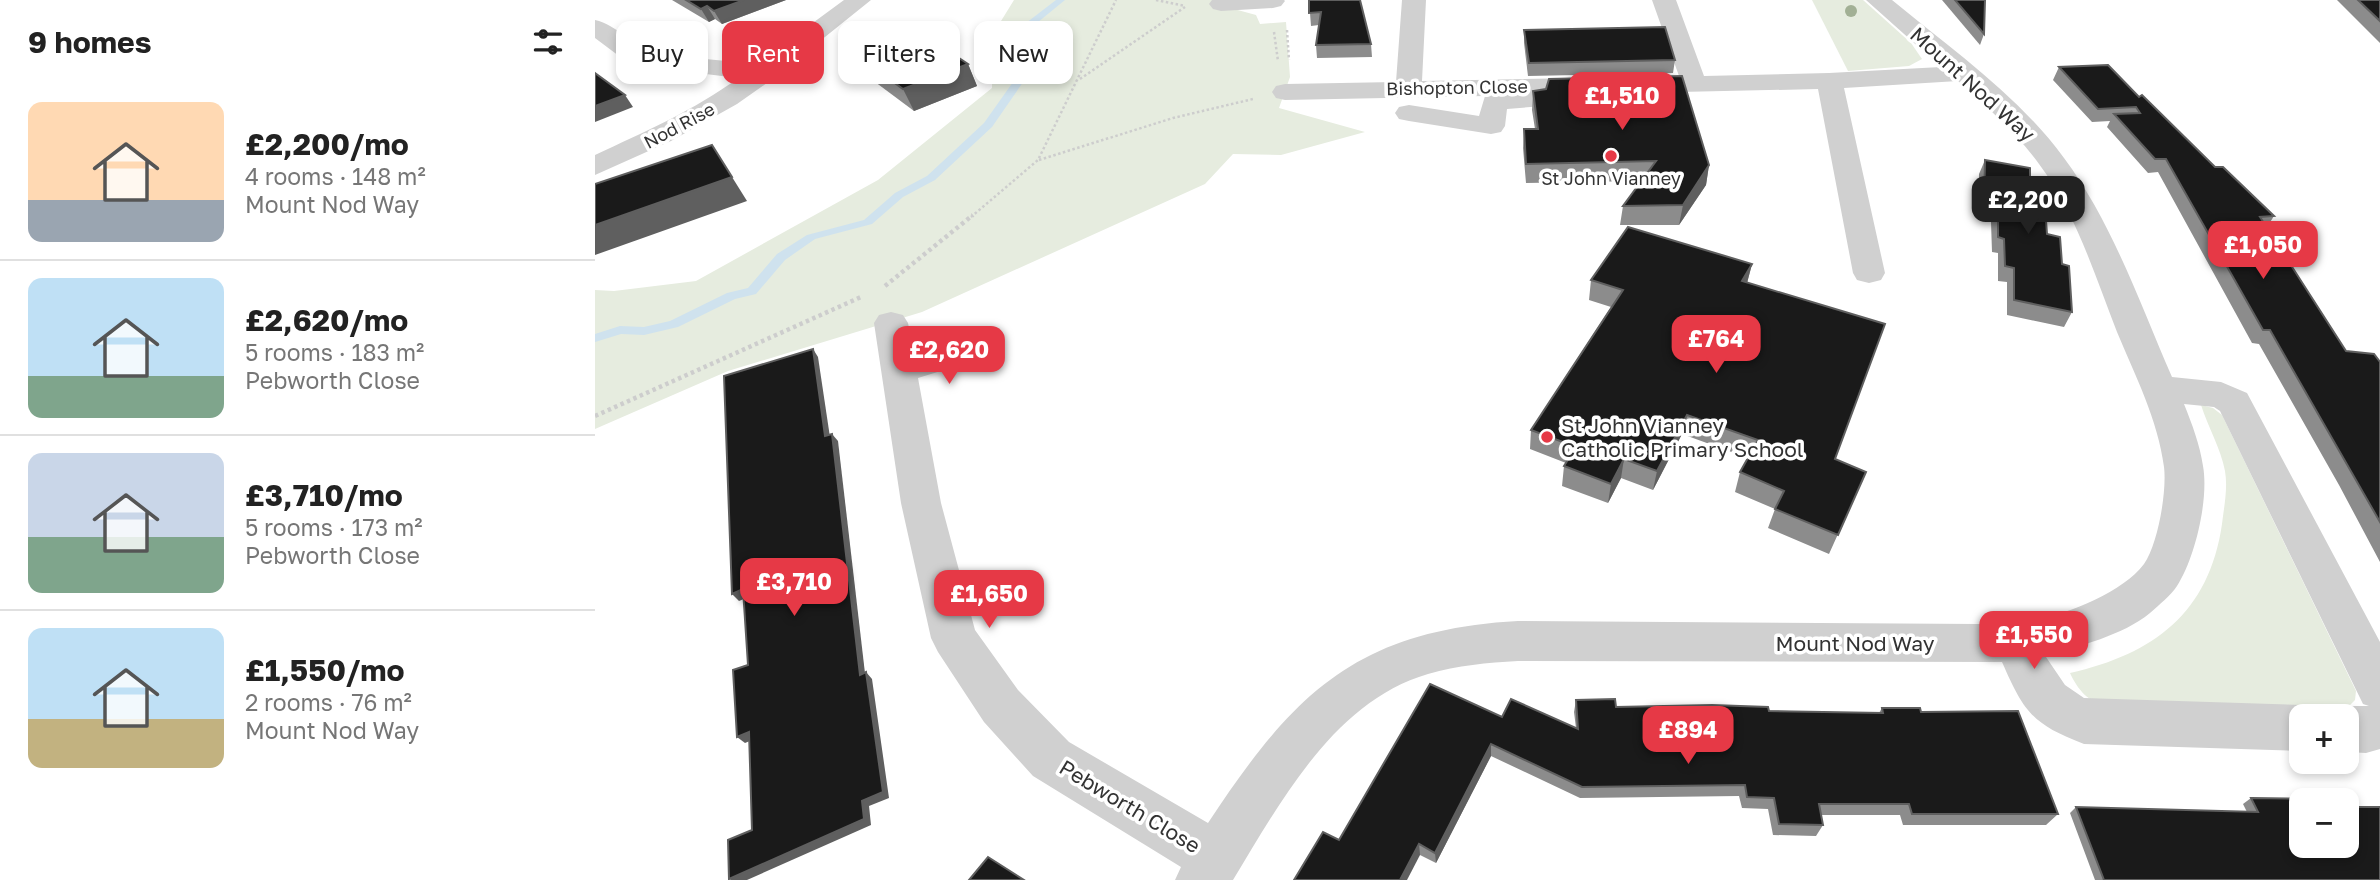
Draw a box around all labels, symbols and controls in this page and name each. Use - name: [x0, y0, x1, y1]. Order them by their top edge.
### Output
- chip: Buy: [616, 21, 708, 84]
- chip: Rent: [722, 21, 824, 84]
- chip: Filters: [838, 21, 960, 84]
- chip: New: [974, 21, 1073, 84]
- street label: Mount Nod Way: [1905, 21, 2041, 147]
- icon: filters: [529, 23, 567, 61]
- text: 9 homes: [28, 24, 151, 60]
- pin: £1,510: [1565, 72, 1679, 132]
- street label: Bishopton Close: [1386, 75, 1528, 99]
- text: £1,510: [1584, 81, 1660, 109]
- street label: Nod Rise: [640, 97, 718, 153]
- text: £2,200/mo: [245, 126, 409, 162]
- icon: home: [84, 130, 168, 214]
- marker: St John Vianney: [1603, 148, 1619, 164]
- text: 4 rooms · 148 m²: [245, 162, 426, 190]
- place label: St John Vianney: [1541, 167, 1681, 189]
- pin: £2,200: [1971, 176, 2085, 236]
- text: £2,200: [1988, 185, 2068, 213]
- text: Mount Nod Way: [245, 190, 419, 218]
- pin: £1,050: [2206, 222, 2320, 281]
- text: £1,050: [2224, 230, 2302, 258]
- text: £2,620/mo: [245, 302, 408, 338]
- icon: home: [84, 306, 168, 390]
- pin: £764: [1675, 316, 1757, 375]
- text: £764: [1688, 324, 1744, 352]
- pin: £2,620: [892, 326, 1006, 386]
- text: £2,620: [909, 335, 989, 363]
- text: 5 rooms · 183 m²: [245, 338, 424, 366]
- text: Pebworth Close: [245, 366, 420, 394]
- place label: St John Vianney Catholic Primary School: [1561, 412, 1803, 462]
- marker: St John Vianney Catholic Primary School: [1539, 429, 1555, 445]
- text: £3,710/mo: [245, 477, 403, 513]
- icon: home: [84, 481, 168, 565]
- text: 5 rooms · 173 m²: [245, 513, 423, 541]
- text: Pebworth Close: [245, 541, 420, 569]
- pin: £3,710: [737, 558, 851, 618]
- text: £3,710: [756, 567, 832, 595]
- pin: £1,650: [932, 570, 1046, 630]
- text: £1,650: [950, 579, 1028, 607]
- pin: £1,550: [1977, 612, 2091, 671]
- text: £1,550: [1995, 620, 2073, 648]
- street label: Mount Nod Way: [1776, 630, 1935, 656]
- text: £1,550/mo: [245, 652, 405, 688]
- icon: home: [84, 656, 168, 740]
- text: 2 rooms · 76 m²: [245, 688, 412, 716]
- map controls: [2289, 704, 2359, 858]
- button: +: [2289, 704, 2359, 774]
- pin: £894: [1647, 706, 1729, 766]
- text: £894: [1659, 715, 1717, 743]
- text: Mount Nod Way: [245, 716, 419, 744]
- street label: Pebworth Close: [1055, 754, 1205, 858]
- button: −: [2289, 788, 2359, 858]

